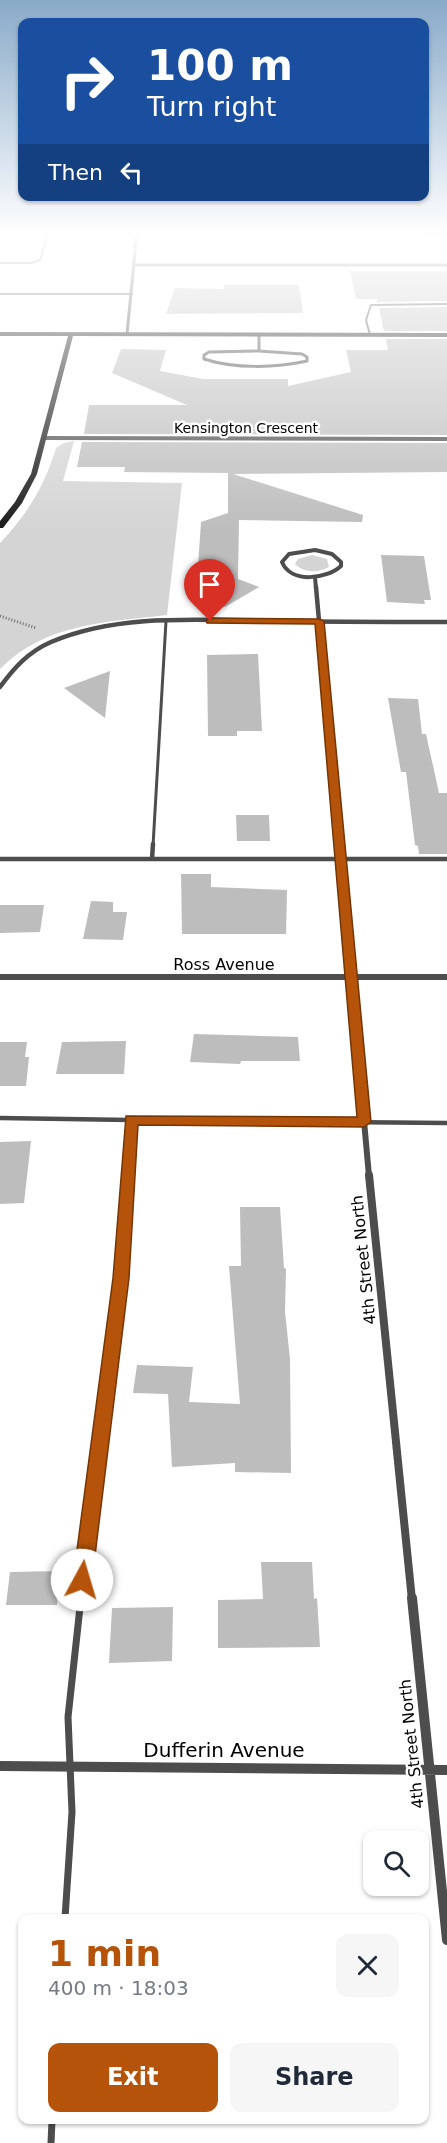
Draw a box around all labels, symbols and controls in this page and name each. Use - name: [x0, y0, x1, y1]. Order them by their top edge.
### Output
- text: 100 m: [147, 41, 293, 90]
- icon: right: [48, 42, 126, 120]
- text: Turn right: [147, 91, 276, 122]
- icon: left: [115, 156, 148, 189]
- text: Then: [48, 160, 103, 185]
- street label: Kensington Crescent: [174, 420, 319, 436]
- pin: [184, 559, 235, 621]
- icon: arrive: [193, 568, 226, 601]
- street label: Ross Avenue: [173, 955, 275, 974]
- street label: 4th Street North: [347, 1194, 380, 1326]
- position arrow: [50, 1548, 114, 1612]
- street label: 4th Street North: [395, 1678, 428, 1810]
- street label: Dufferin Avenue: [143, 1738, 305, 1762]
- map controls: [363, 1830, 429, 1896]
- button: search: [363, 1830, 429, 1896]
- text: 1 min: [48, 1933, 161, 1974]
- button: close: [336, 1934, 399, 1997]
- text: 400 m · 18:03: [48, 1976, 189, 2000]
- button: Exit: [48, 2043, 218, 2112]
- button: Share: [230, 2043, 399, 2112]

